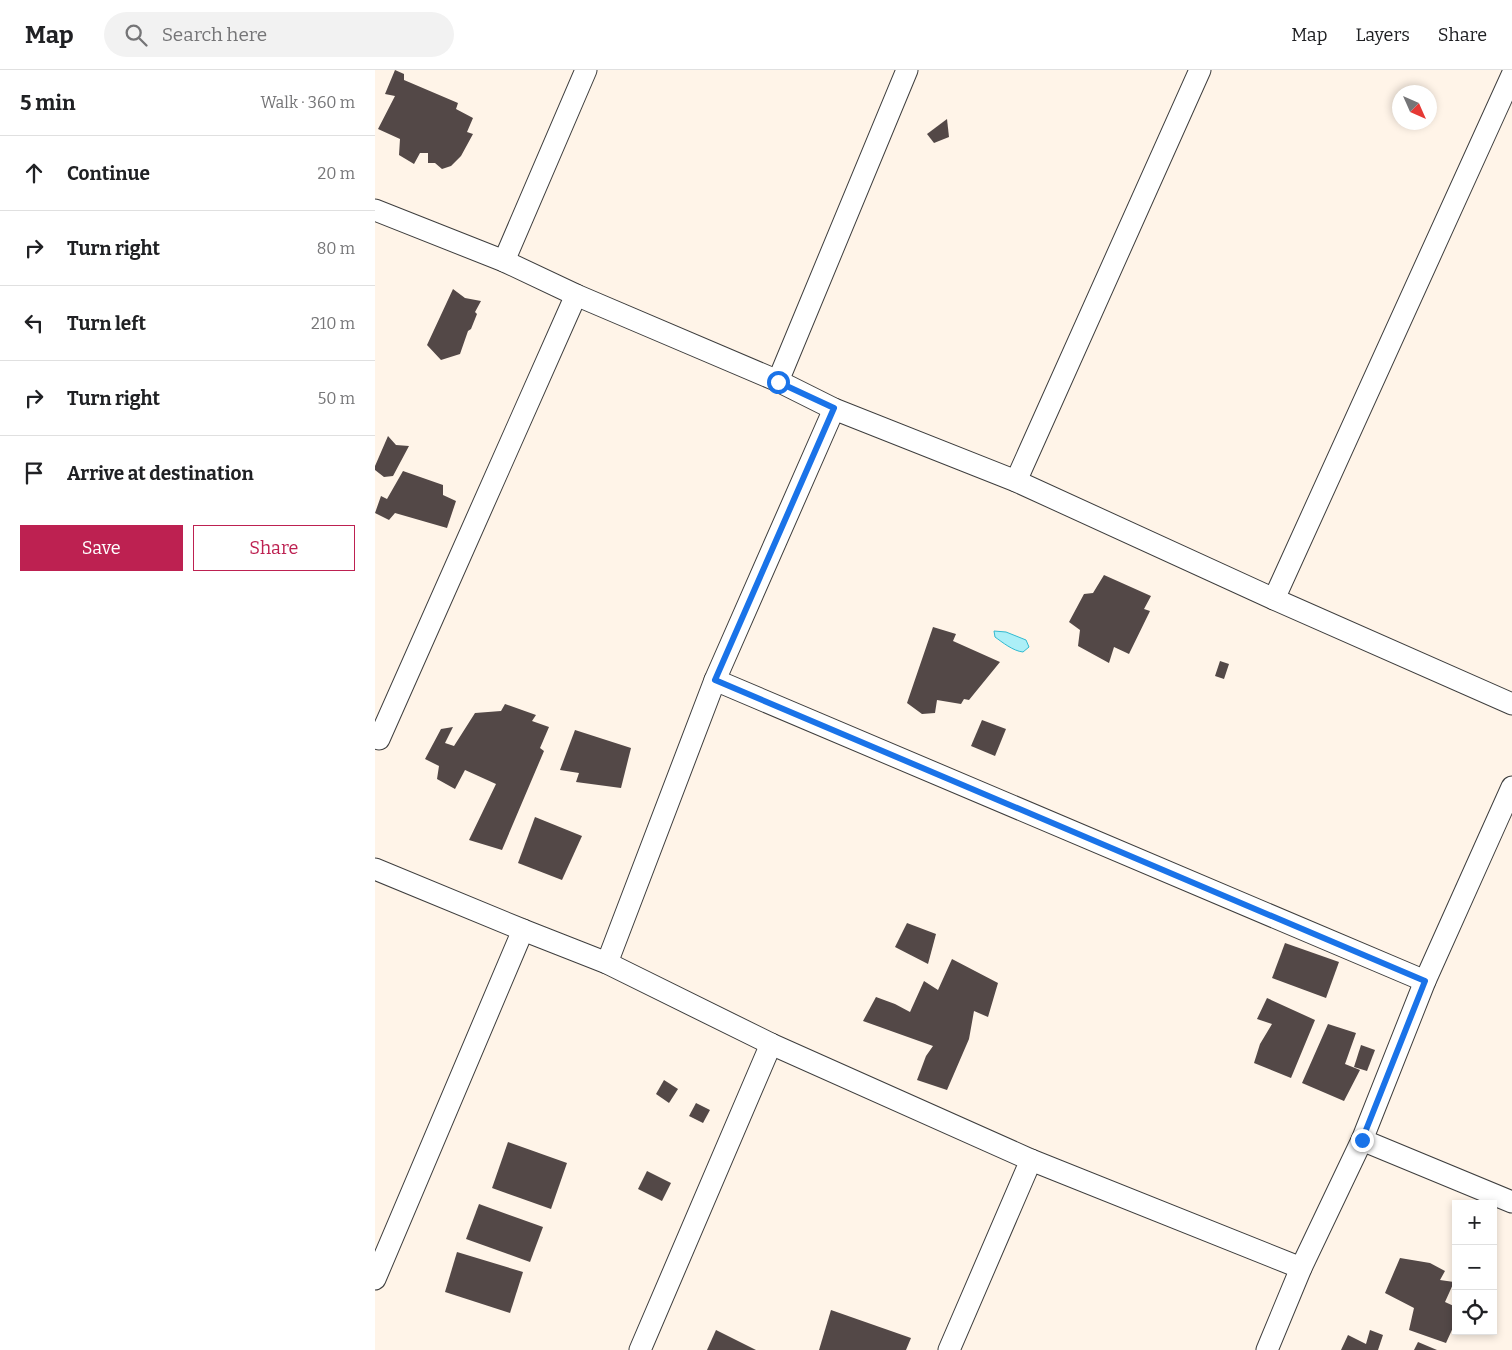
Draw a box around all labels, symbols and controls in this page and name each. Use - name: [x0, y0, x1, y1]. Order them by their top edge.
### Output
- search box: [104, 12, 454, 57]
- text: Map: [25, 21, 74, 49]
- icon: search: [122, 21, 150, 49]
- text: Search here: [162, 23, 267, 46]
- text: Map: [1291, 24, 1327, 46]
- text: Layers: [1355, 24, 1410, 46]
- text: Share: [1438, 24, 1487, 46]
- north arrow: [1392, 85, 1437, 130]
- text: 5 min: [20, 90, 76, 116]
- text: Walk · 360 m: [261, 93, 355, 112]
- icon: ahead: [20, 159, 48, 187]
- text: Continue: [67, 162, 150, 185]
- text: 20 m: [318, 164, 355, 183]
- icon: right: [20, 234, 48, 262]
- text: Turn right: [67, 237, 160, 260]
- text: 80 m: [317, 239, 355, 258]
- icon: left: [20, 309, 48, 337]
- text: Turn left: [67, 312, 146, 335]
- text: 210 m: [311, 314, 355, 333]
- route start: [767, 371, 790, 394]
- icon: right: [20, 384, 48, 412]
- text: Turn right: [67, 387, 160, 410]
- text: 50 m: [318, 389, 355, 408]
- icon: arrive: [20, 459, 48, 487]
- text: Arrive at destination: [67, 462, 254, 485]
- button: Save: [20, 525, 183, 571]
- button: Share: [193, 525, 355, 571]
- route end: [1351, 1129, 1374, 1152]
- map controls: [1452, 1200, 1497, 1335]
- button: +: [1452, 1200, 1497, 1245]
- button: −: [1452, 1245, 1497, 1290]
- button: locate: [1452, 1290, 1497, 1335]

